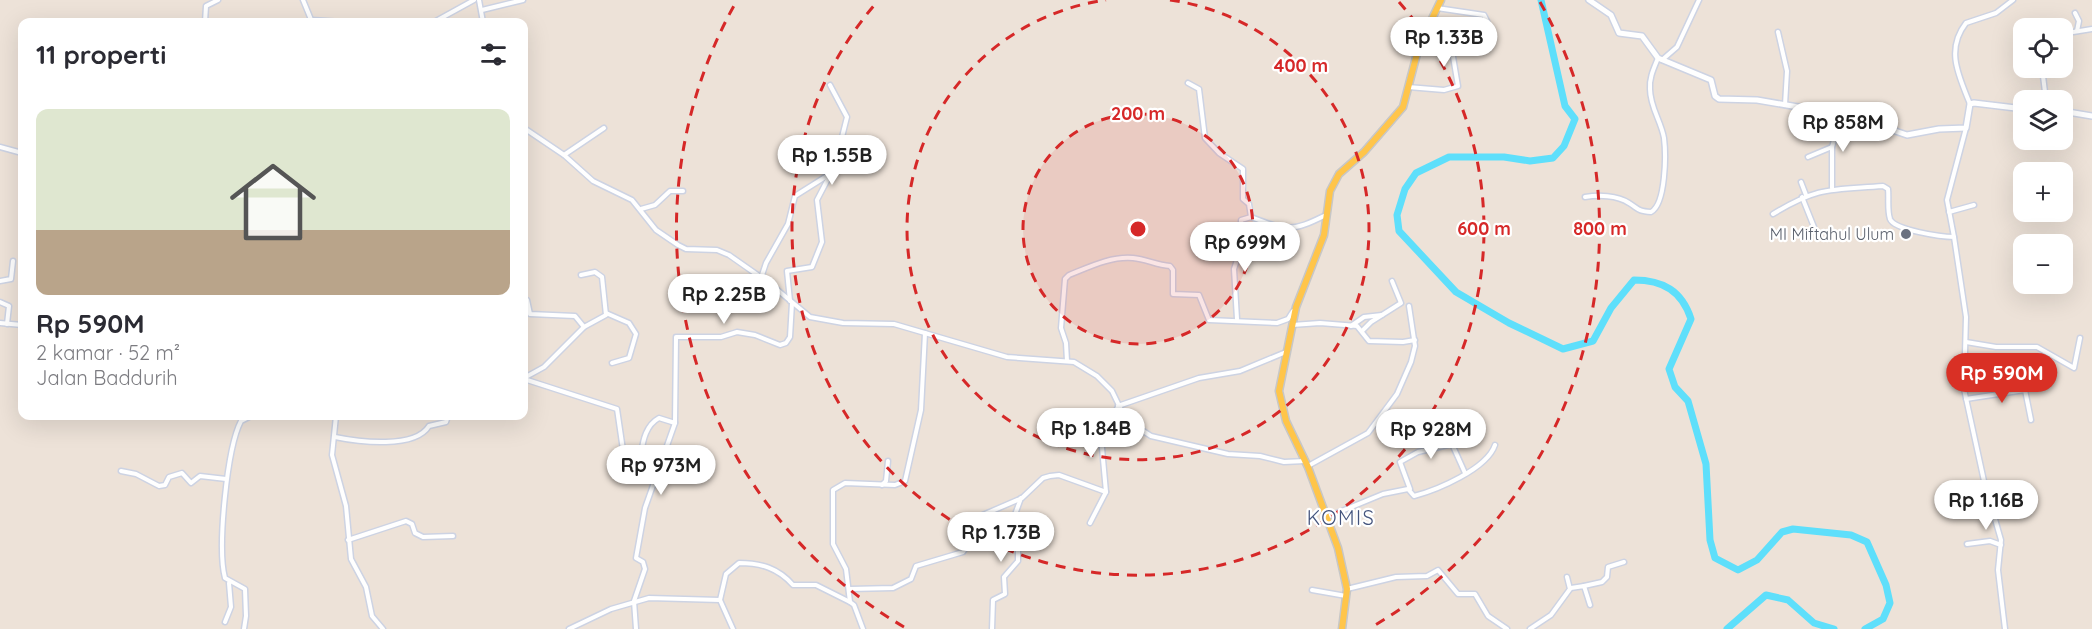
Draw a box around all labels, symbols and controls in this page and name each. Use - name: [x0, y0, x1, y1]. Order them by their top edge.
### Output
- pin: Rp 1.33B: [1382, 17, 1506, 68]
- map controls: [2013, 18, 2073, 294]
- button: locate: [2013, 18, 2073, 78]
- text: Rp 1.33B: [1404, 24, 1484, 49]
- text: 11 properti: [36, 38, 167, 71]
- icon: filters: [477, 38, 510, 71]
- text: 400 m: [1274, 54, 1328, 77]
- button: layers: [2013, 90, 2073, 150]
- text: 200 m: [1111, 102, 1165, 125]
- pin: Rp 858M: [1788, 102, 1898, 153]
- text: Rp 858M: [1802, 109, 1884, 134]
- pin: Rp 1.55B: [770, 135, 894, 186]
- text: Rp 1.55B: [792, 142, 872, 167]
- icon: home: [219, 148, 327, 256]
- button: +: [2013, 162, 2073, 222]
- text: 600 m: [1457, 217, 1511, 240]
- text: 800 m: [1573, 217, 1627, 240]
- centre of rings: [1128, 219, 1148, 239]
- pin: Rp 699M: [1190, 222, 1300, 273]
- place label: MI Miftahul Ulum: [1770, 224, 1894, 244]
- marker: MI Miftahul Ulum: [1899, 227, 1913, 241]
- text: Rp 699M: [1204, 229, 1286, 254]
- button: −: [2013, 234, 2073, 294]
- pin: Rp 2.25B: [662, 274, 786, 325]
- text: Rp 2.25B: [682, 281, 766, 306]
- text: Rp 590M: [36, 307, 144, 340]
- text: 2 kamar · 52 m²: [36, 340, 180, 365]
- pin: Rp 590M: [1947, 353, 2057, 404]
- text: Rp 590M: [1960, 360, 2044, 385]
- text: Jalan Baddurih: [36, 365, 178, 390]
- pin: Rp 1.84B: [1029, 408, 1153, 459]
- pin: Rp 928M: [1376, 409, 1486, 460]
- text: Rp 1.84B: [1051, 415, 1131, 440]
- text: Rp 928M: [1390, 416, 1472, 441]
- pin: Rp 973M: [606, 445, 716, 496]
- text: Rp 973M: [621, 452, 701, 477]
- pin: Rp 1.16B: [1924, 480, 2048, 531]
- text: Rp 1.16B: [1948, 487, 2024, 512]
- district label: KOMIS: [1307, 505, 1375, 530]
- pin: Rp 1.73B: [939, 512, 1063, 563]
- text: Rp 1.73B: [961, 519, 1041, 544]

